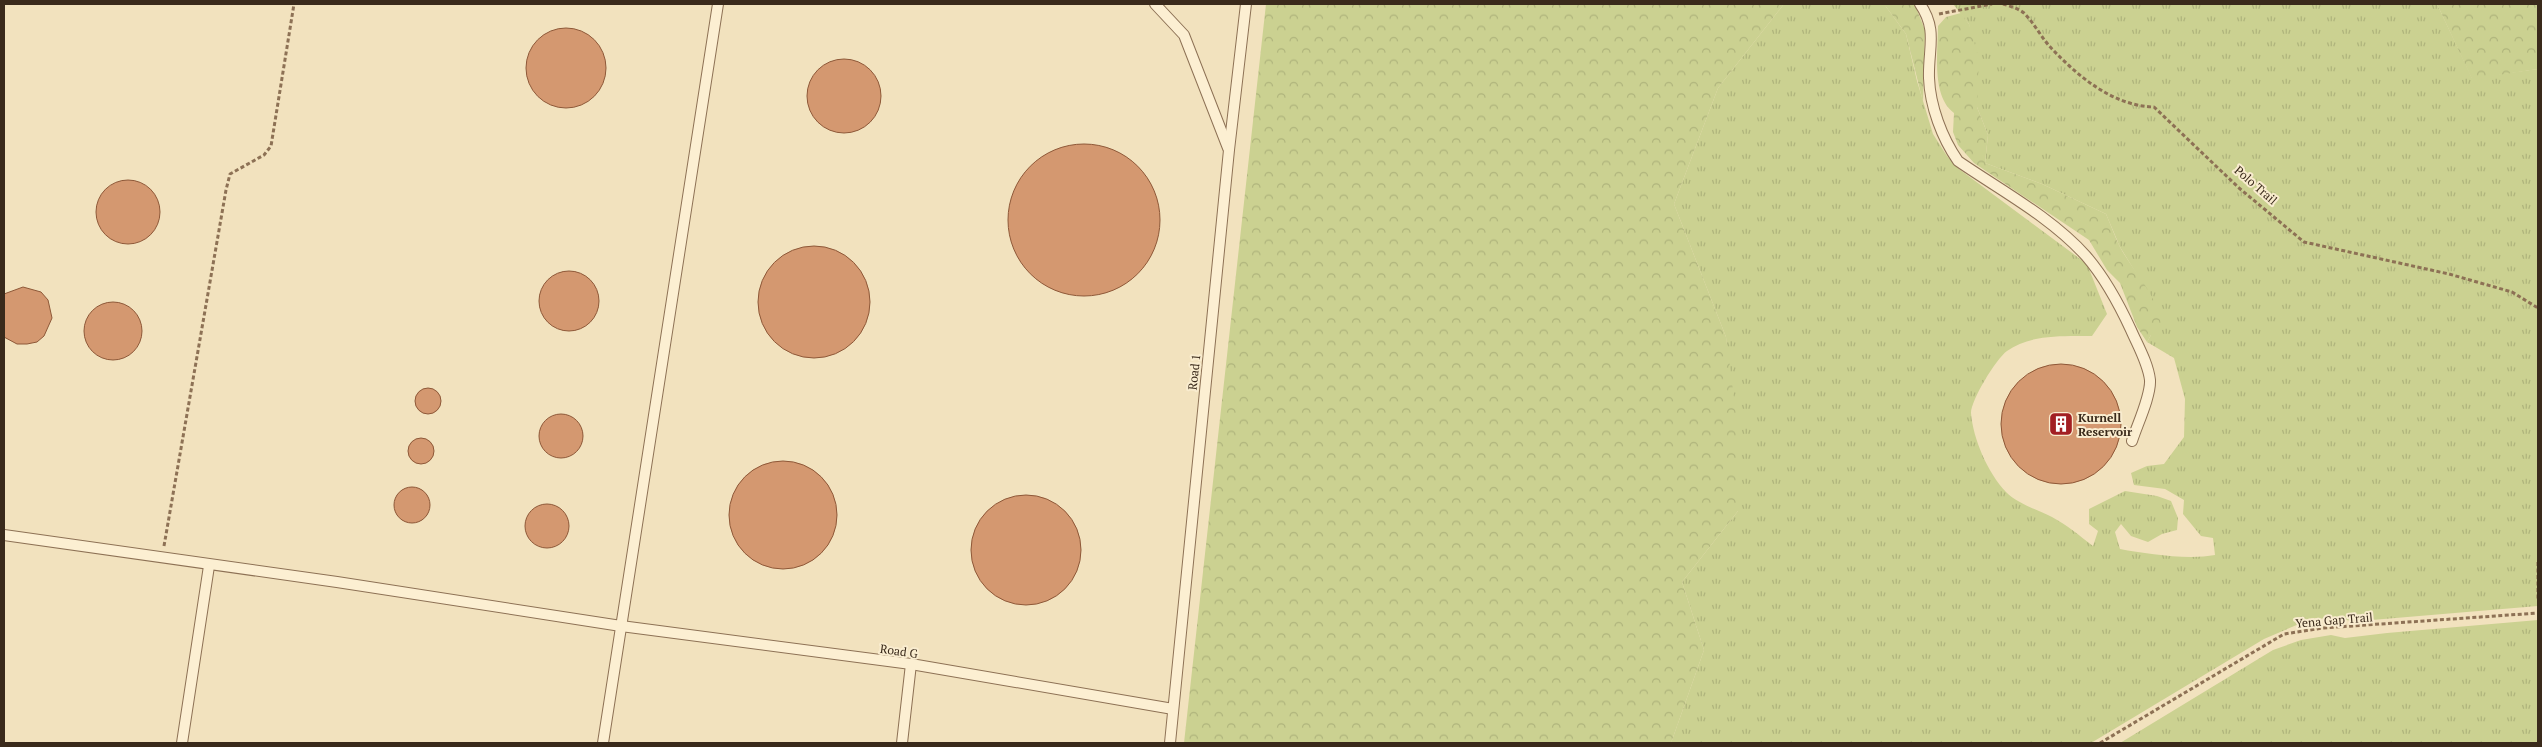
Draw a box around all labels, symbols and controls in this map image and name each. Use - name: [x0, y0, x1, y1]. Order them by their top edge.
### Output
- street label: Polo Trail: [2232, 162, 2281, 208]
- street label: Road 1: [1185, 353, 1203, 391]
- place label: Kurnell Reservoir: [2078, 410, 2133, 439]
- building icon: Kurnell Reservoir: [2048, 411, 2074, 437]
- street label: Yena Gap Trail: [2295, 609, 2374, 631]
- street label: Road G: [879, 641, 920, 661]

